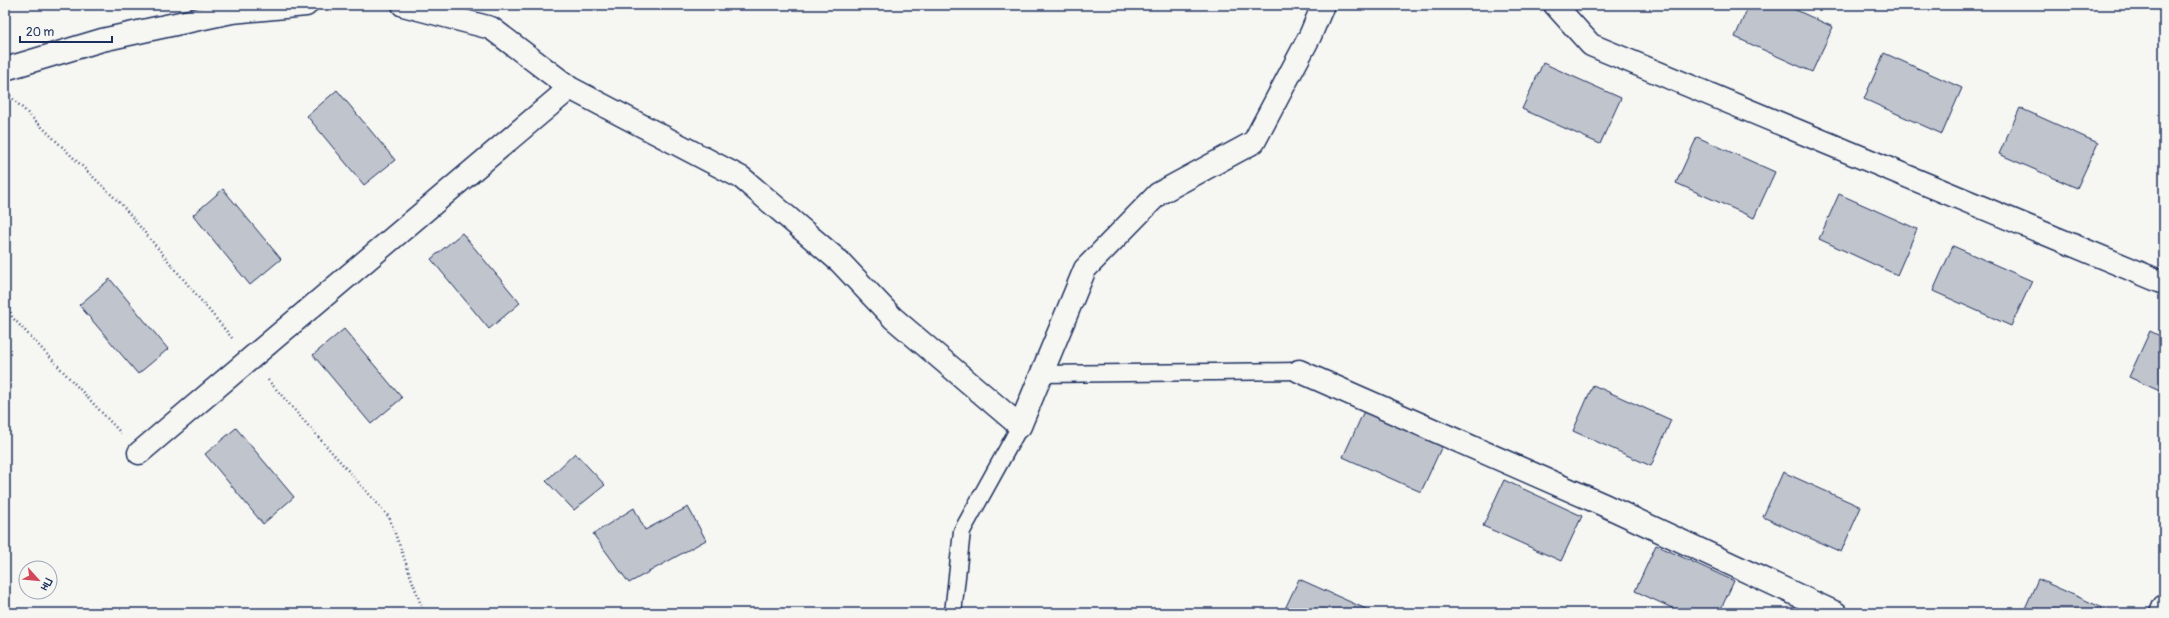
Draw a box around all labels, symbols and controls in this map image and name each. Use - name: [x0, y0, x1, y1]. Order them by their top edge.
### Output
- scale bar: [20, 18, 112, 44]
- text: 20 m: [26, 25, 55, 40]
- north arrow: [18, 560, 58, 600]
- text: Пн: [38, 576, 55, 593]

